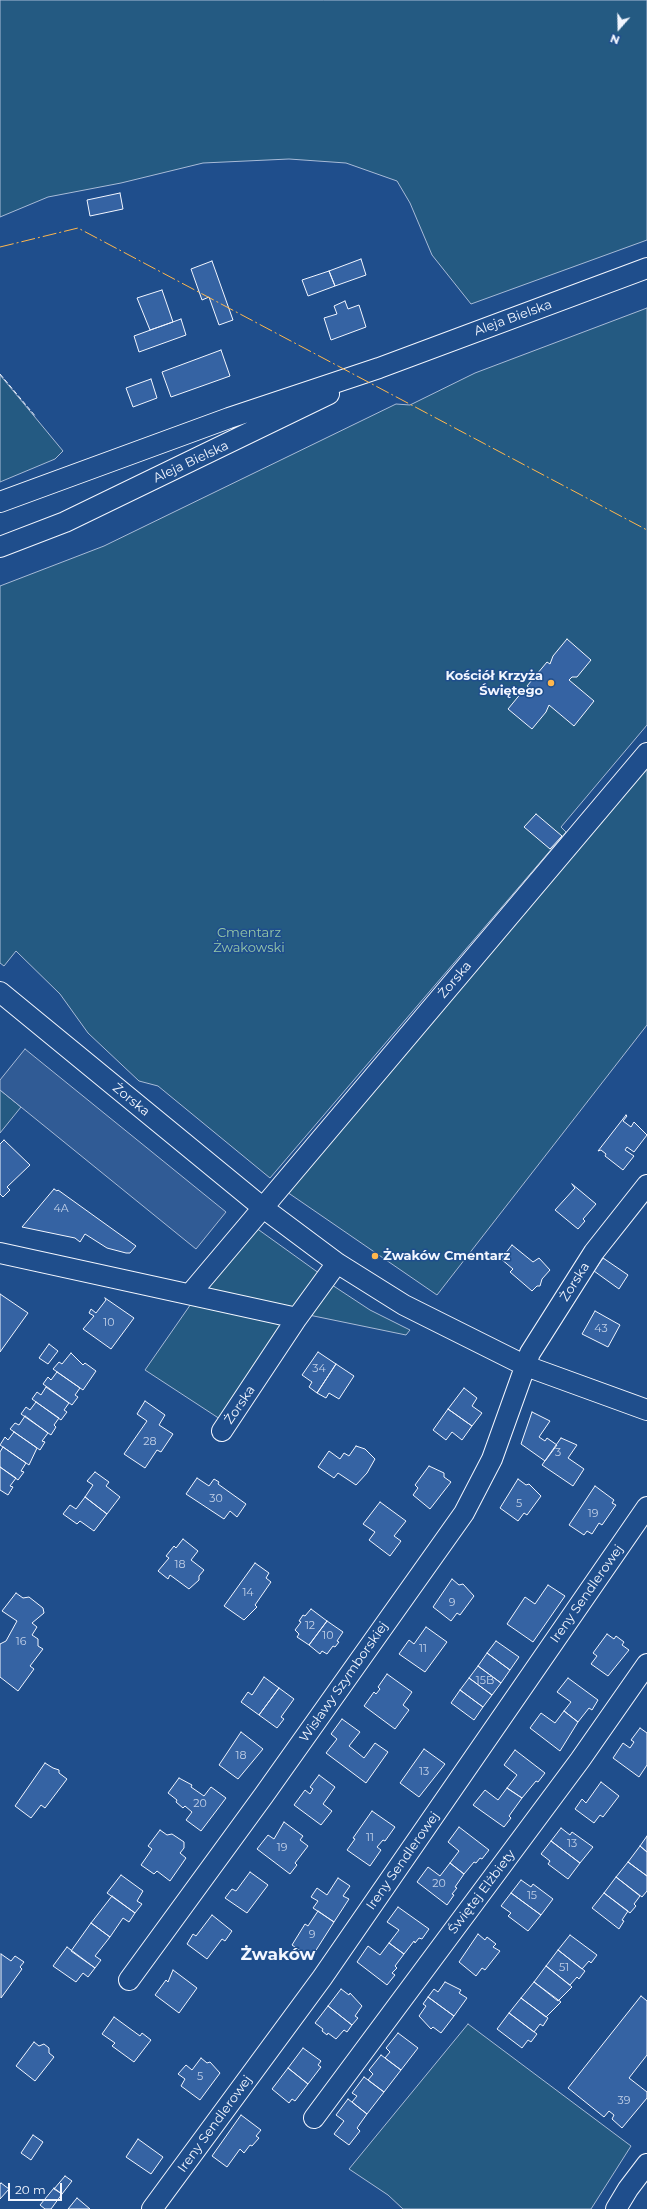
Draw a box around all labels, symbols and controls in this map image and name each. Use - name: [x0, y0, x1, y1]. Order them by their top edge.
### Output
- north arrow: [599, 8, 639, 48]
- text: N: [608, 31, 621, 47]
- street label: Aleja Bielska: [472, 297, 554, 339]
- street label: Aleja Bielska: [151, 438, 231, 486]
- place label: Kościół Krzyża Świętego: [445, 668, 543, 699]
- marker: Kościół Krzyża Świętego: [546, 678, 556, 688]
- park label: Cmentarz Żwakowski: [213, 925, 285, 956]
- street label: Żorska: [435, 958, 475, 1002]
- street label: Żorska: [109, 1080, 153, 1120]
- house number: 4A: [53, 1202, 69, 1216]
- place label: Żwaków Cmentarz: [383, 1248, 510, 1264]
- marker: Żwaków Cmentarz: [370, 1251, 380, 1261]
- street label: Żorska: [557, 1260, 593, 1304]
- house number: 10: [103, 1316, 115, 1330]
- house number: 43: [594, 1322, 608, 1336]
- house number: 34: [312, 1362, 326, 1376]
- street label: Żorska: [221, 1383, 259, 1427]
- house number: 28: [143, 1435, 157, 1449]
- house number: 3: [555, 1446, 561, 1460]
- house number: 30: [209, 1492, 223, 1506]
- house number: 5: [516, 1497, 522, 1511]
- house number: 19: [588, 1507, 598, 1521]
- street label: Ireny Sendlerowej: [547, 1542, 627, 1646]
- house number: 18: [175, 1558, 185, 1572]
- house number: 14: [242, 1586, 254, 1600]
- house number: 9: [449, 1596, 455, 1610]
- street label: Wisławy Szymborskiej: [296, 1619, 392, 1745]
- house number: 12: [305, 1619, 315, 1633]
- house number: 10: [322, 1629, 334, 1643]
- house number: 16: [16, 1635, 26, 1649]
- house number: 11: [419, 1642, 427, 1656]
- house number: 15B: [476, 1674, 494, 1688]
- house number: 18: [236, 1749, 246, 1763]
- house number: 13: [419, 1765, 429, 1779]
- house number: 20: [193, 1797, 207, 1811]
- street label: Ireny Sendlerowej: [363, 1809, 443, 1913]
- house number: 11: [366, 1831, 374, 1845]
- house number: 13: [567, 1837, 577, 1851]
- house number: 19: [277, 1841, 287, 1855]
- street label: Świętej Elżbiety: [445, 1847, 519, 1937]
- house number: 20: [432, 1877, 446, 1891]
- house number: 15: [527, 1889, 537, 1903]
- house number: 9: [309, 1928, 315, 1942]
- district label: Żwaków: [241, 1945, 315, 1965]
- house number: 51: [559, 1961, 569, 1975]
- house number: 5: [197, 2070, 203, 2084]
- street label: Ireny Sendlerowej: [175, 2072, 255, 2176]
- house number: 39: [618, 2094, 630, 2108]
- scale bar: [10, 2175, 64, 2201]
- text: 20 m: [15, 2182, 46, 2197]

